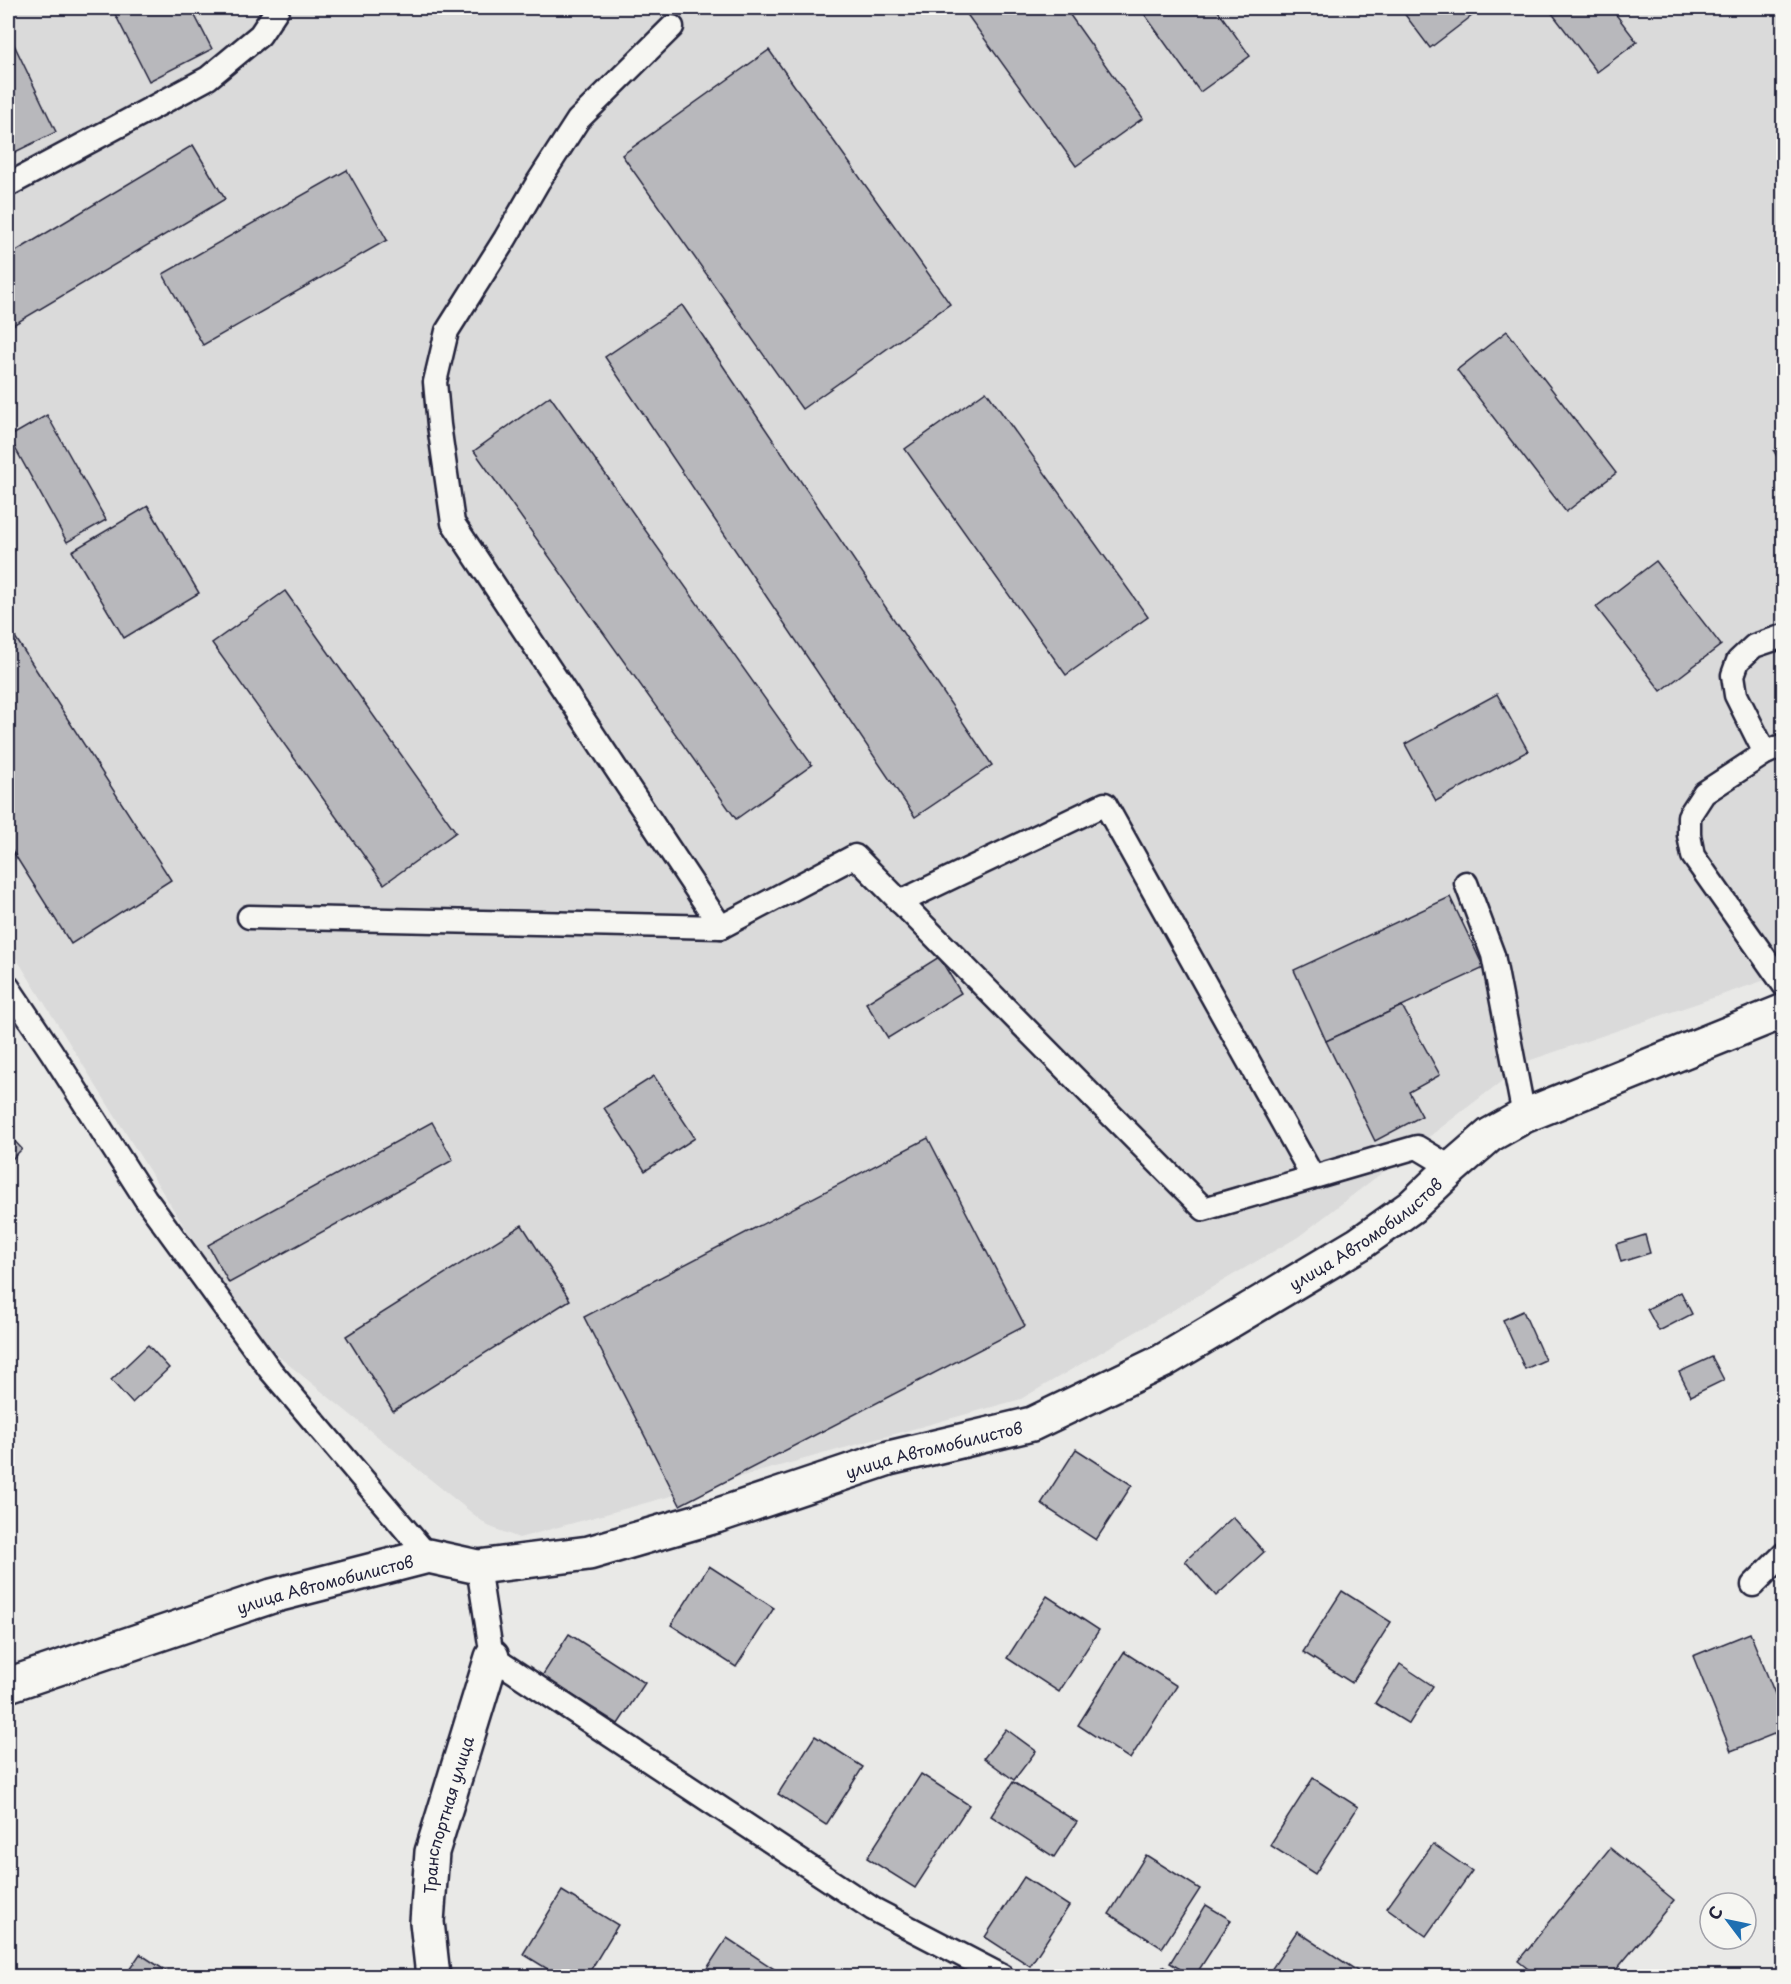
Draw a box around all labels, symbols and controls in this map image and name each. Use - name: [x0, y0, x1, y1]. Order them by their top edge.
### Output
- street label: улица Автомобилистов: [1284, 1172, 1447, 1295]
- street label: улица Автомобилистов: [842, 1415, 1025, 1484]
- street label: улица Автомобилистов: [233, 1548, 416, 1619]
- street label: Транспортная улица: [417, 1733, 479, 1895]
- north arrow: [1698, 1891, 1758, 1951]
- text: С: [1701, 1901, 1728, 1924]

